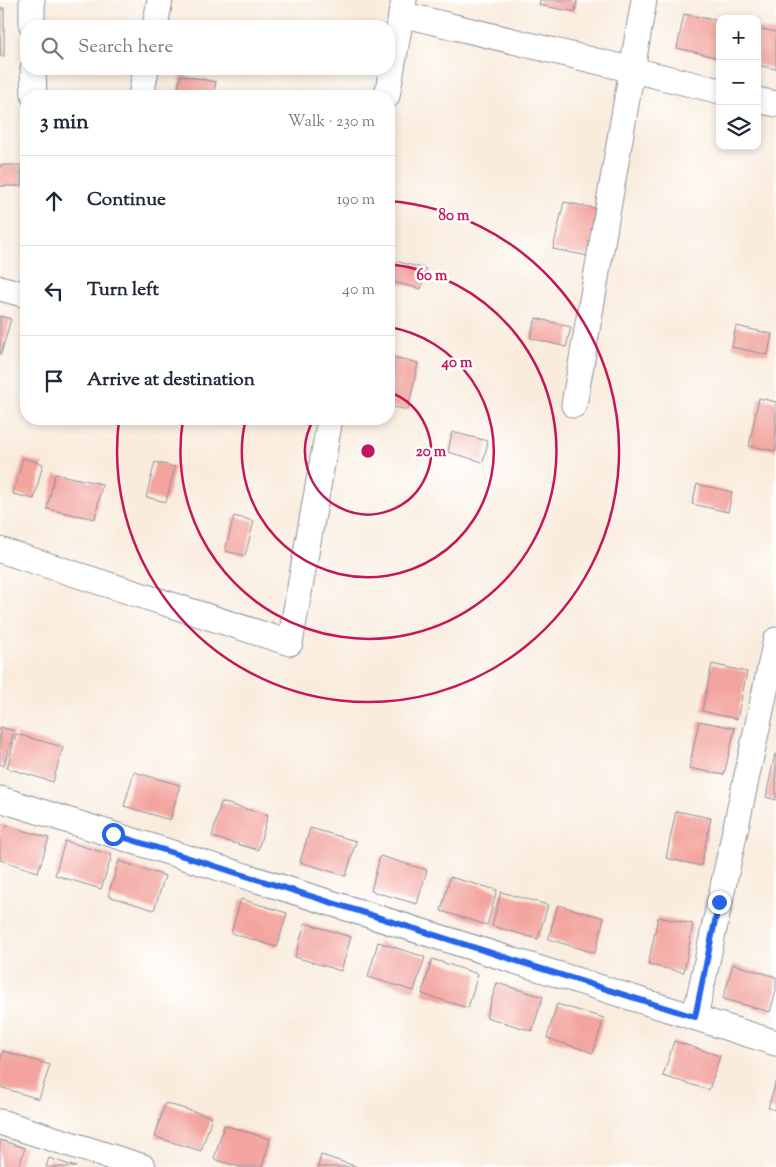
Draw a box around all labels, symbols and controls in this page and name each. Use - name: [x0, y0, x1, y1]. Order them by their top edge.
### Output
- map controls: [716, 15, 761, 150]
- button: +: [716, 15, 761, 60]
- search box: [20, 20, 395, 75]
- icon: search: [38, 34, 66, 62]
- text: Search here: [78, 34, 173, 61]
- button: −: [716, 60, 761, 105]
- button: layers: [716, 105, 761, 150]
- text: 3 min: [40, 108, 89, 138]
- text: Walk · 230 m: [288, 111, 375, 134]
- icon: ahead: [40, 187, 68, 215]
- text: Continue: [87, 187, 166, 214]
- text: 190 m: [337, 189, 375, 212]
- text: 80 m: [438, 206, 470, 227]
- text: 60 m: [417, 266, 448, 287]
- icon: left: [40, 277, 68, 305]
- text: Turn left: [87, 277, 159, 304]
- text: 40 m: [342, 279, 375, 302]
- text: 40 m: [441, 353, 473, 374]
- icon: arrive: [40, 367, 68, 395]
- text: Arrive at destination: [87, 367, 255, 394]
- centre of rings: [359, 442, 377, 460]
- text: 20 m: [416, 442, 447, 463]
- route start: [102, 823, 125, 846]
- route end: [708, 891, 731, 914]

